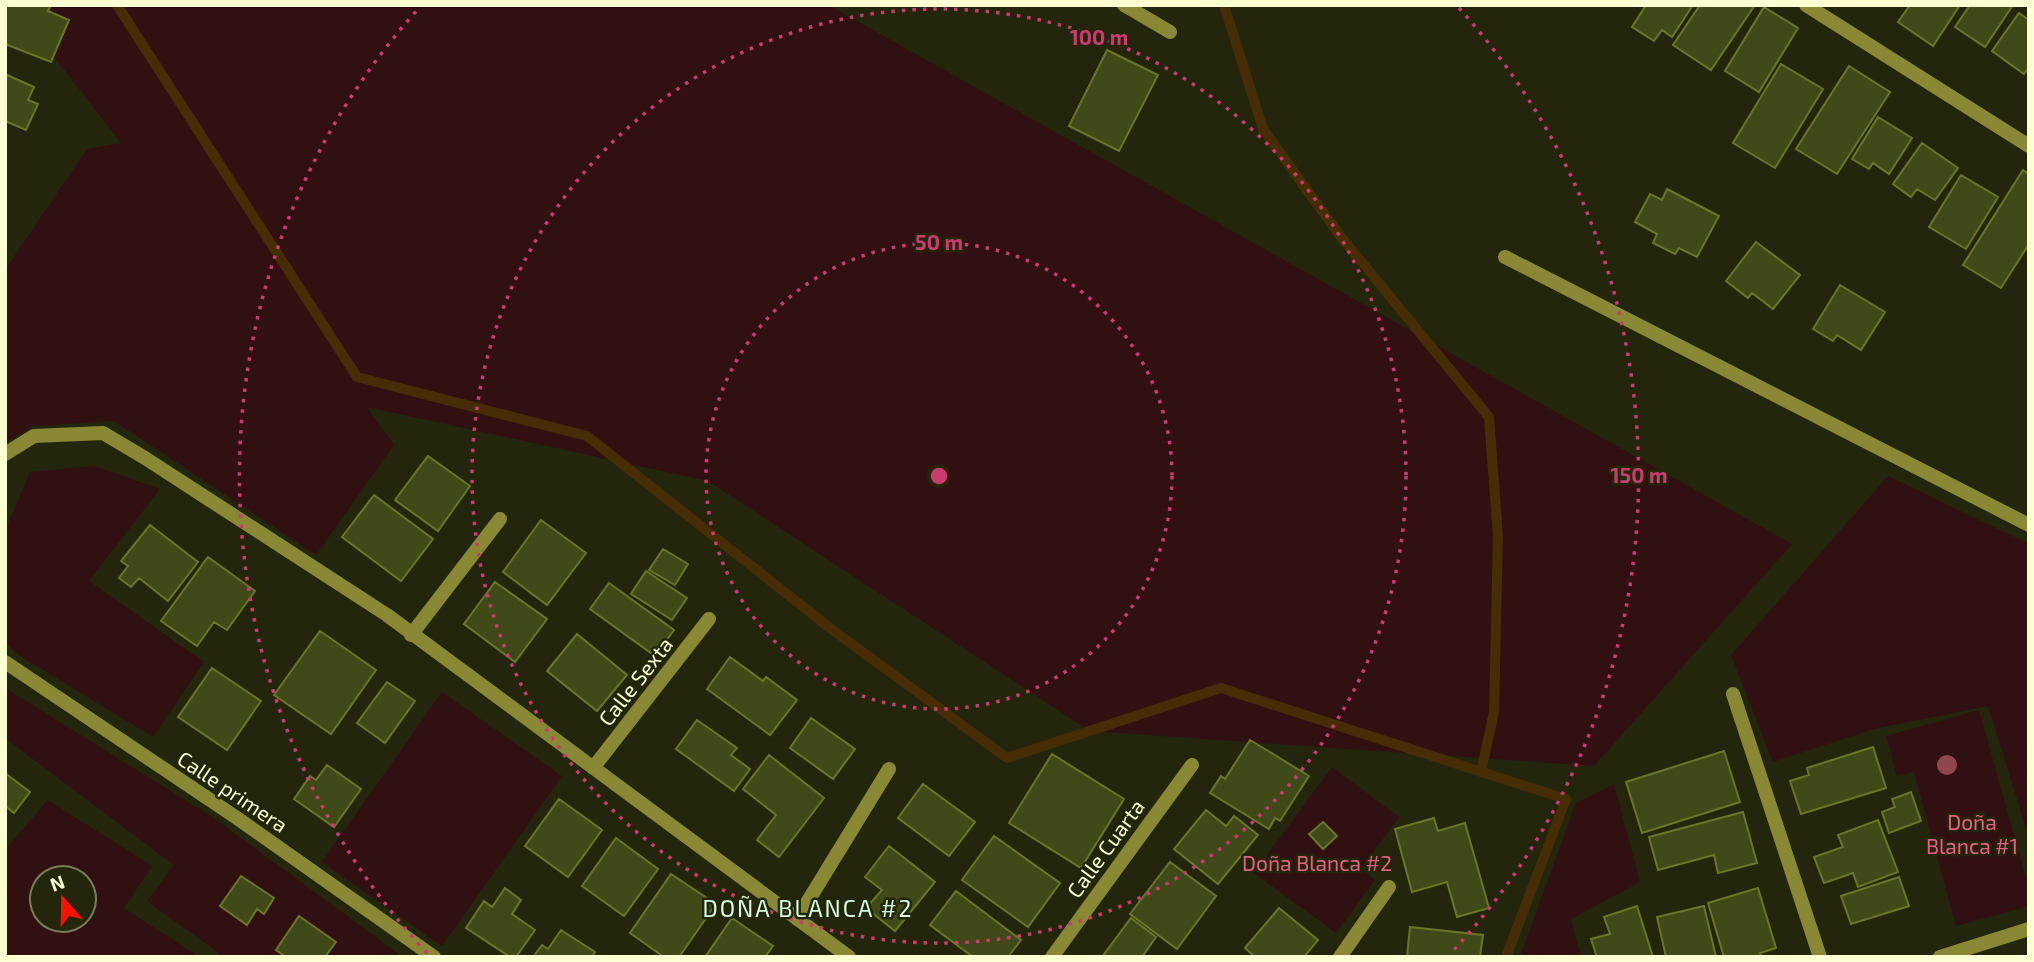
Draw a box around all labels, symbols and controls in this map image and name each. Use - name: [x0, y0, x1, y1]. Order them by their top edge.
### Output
- text: 100 m: [1070, 24, 1128, 49]
- text: 50 m: [915, 229, 963, 254]
- text: 150 m: [1611, 462, 1667, 487]
- centre of rings: [927, 464, 951, 488]
- street label: Calle Sexta: [593, 632, 677, 730]
- street label: Calle primera: [173, 745, 293, 837]
- street label: Calle Cuarta: [1061, 794, 1149, 902]
- park label: Doña Blanca #1: [1926, 809, 2018, 858]
- park label: Doña Blanca #2: [1242, 850, 1392, 875]
- north arrow: [28, 864, 98, 934]
- text: N: [47, 869, 67, 896]
- district label: DOÑA BLANCA #2: [702, 894, 914, 922]

